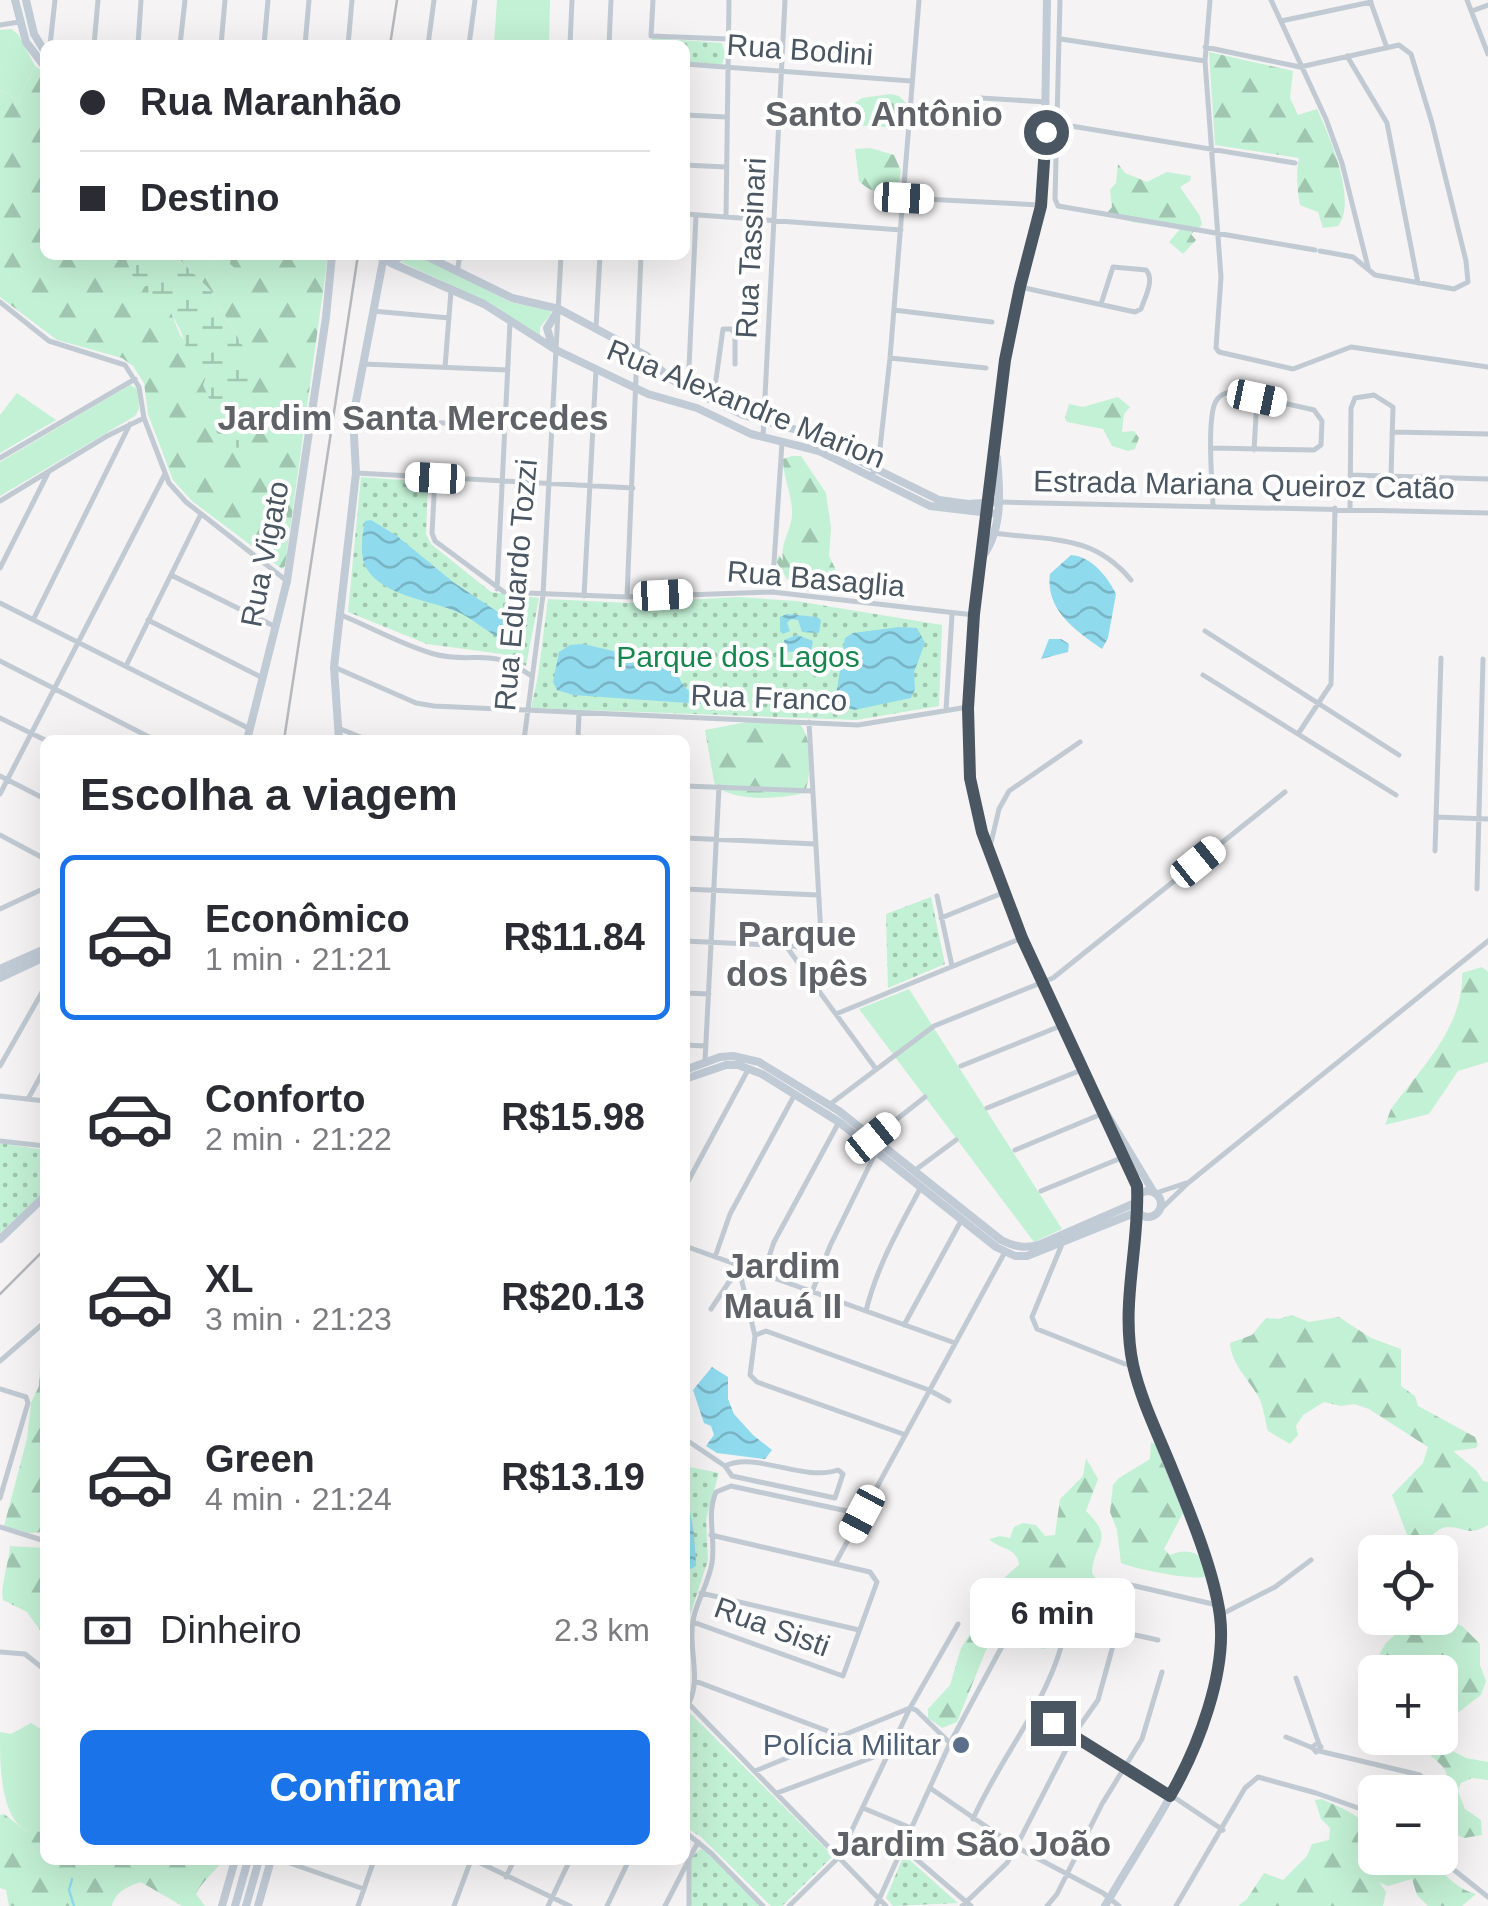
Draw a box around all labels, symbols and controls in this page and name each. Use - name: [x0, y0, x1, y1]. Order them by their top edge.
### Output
- street label: Rua Bodini: [726, 28, 874, 71]
- text: Rua Maranhão: [140, 81, 402, 123]
- district label: Santo Antônio: [765, 94, 1003, 133]
- route start: [1024, 110, 1069, 155]
- street label: Rua Tassinari: [729, 157, 772, 339]
- text: Destino: [140, 177, 279, 219]
- car: [873, 181, 935, 215]
- street label: Rua Alexandre Marion: [602, 333, 890, 474]
- car: [1225, 377, 1289, 419]
- district label: Jardim Santa Mercedes: [217, 398, 609, 437]
- street label: Rua Eduardo Tozzi: [488, 458, 543, 712]
- car: [404, 461, 466, 495]
- street label: Estrada Mariana Queiroz Catão: [1033, 464, 1455, 505]
- street label: Rua Vigato: [234, 478, 295, 630]
- street label: Rua Basaglia: [726, 554, 907, 603]
- car: [632, 578, 694, 612]
- park label: Parque dos Lagos: [616, 640, 860, 673]
- street label: Rua Franco: [690, 678, 848, 717]
- text: Escolha a viagem: [80, 769, 458, 820]
- car: [1165, 831, 1231, 893]
- icon: car: [85, 893, 175, 983]
- text: Econômico: [205, 898, 410, 940]
- district label: Parque dos Ipês: [726, 914, 868, 993]
- text: R$11.84: [503, 916, 645, 958]
- text: 1 min · 21:21: [205, 941, 392, 977]
- icon: car: [85, 1073, 175, 1163]
- text: Conforto: [205, 1078, 365, 1120]
- text: R$15.98: [501, 1096, 645, 1138]
- car: [840, 1107, 906, 1169]
- text: 2 min · 21:22: [205, 1121, 392, 1157]
- district label: Jardim Mauá II: [724, 1246, 842, 1325]
- icon: car: [85, 1253, 175, 1343]
- text: XL: [205, 1258, 254, 1300]
- text: R$20.13: [501, 1276, 645, 1318]
- text: 3 min · 21:23: [205, 1301, 392, 1337]
- icon: car: [85, 1433, 175, 1523]
- text: Green: [205, 1438, 315, 1480]
- text: R$13.19: [501, 1456, 645, 1498]
- car: [835, 1480, 889, 1548]
- text: 4 min · 21:24: [205, 1481, 392, 1517]
- map controls: [1358, 1535, 1458, 1875]
- button: locate: [1358, 1535, 1458, 1635]
- callout: 6 min: [970, 1578, 1136, 1648]
- street label: Rua Sisti: [710, 1590, 834, 1663]
- text: 6 min: [1011, 1595, 1094, 1631]
- icon: cash: [80, 1603, 135, 1658]
- text: Dinheiro: [160, 1609, 302, 1651]
- text: 2.3 km: [554, 1612, 650, 1648]
- button: +: [1358, 1655, 1458, 1755]
- route end: [1031, 1701, 1076, 1746]
- place label: Polícia Militar: [763, 1728, 941, 1761]
- button: Confirmar: [80, 1730, 650, 1845]
- marker: Polícia Militar: [950, 1734, 972, 1756]
- button: −: [1358, 1775, 1458, 1875]
- district label: Jardim São João: [831, 1824, 1111, 1863]

